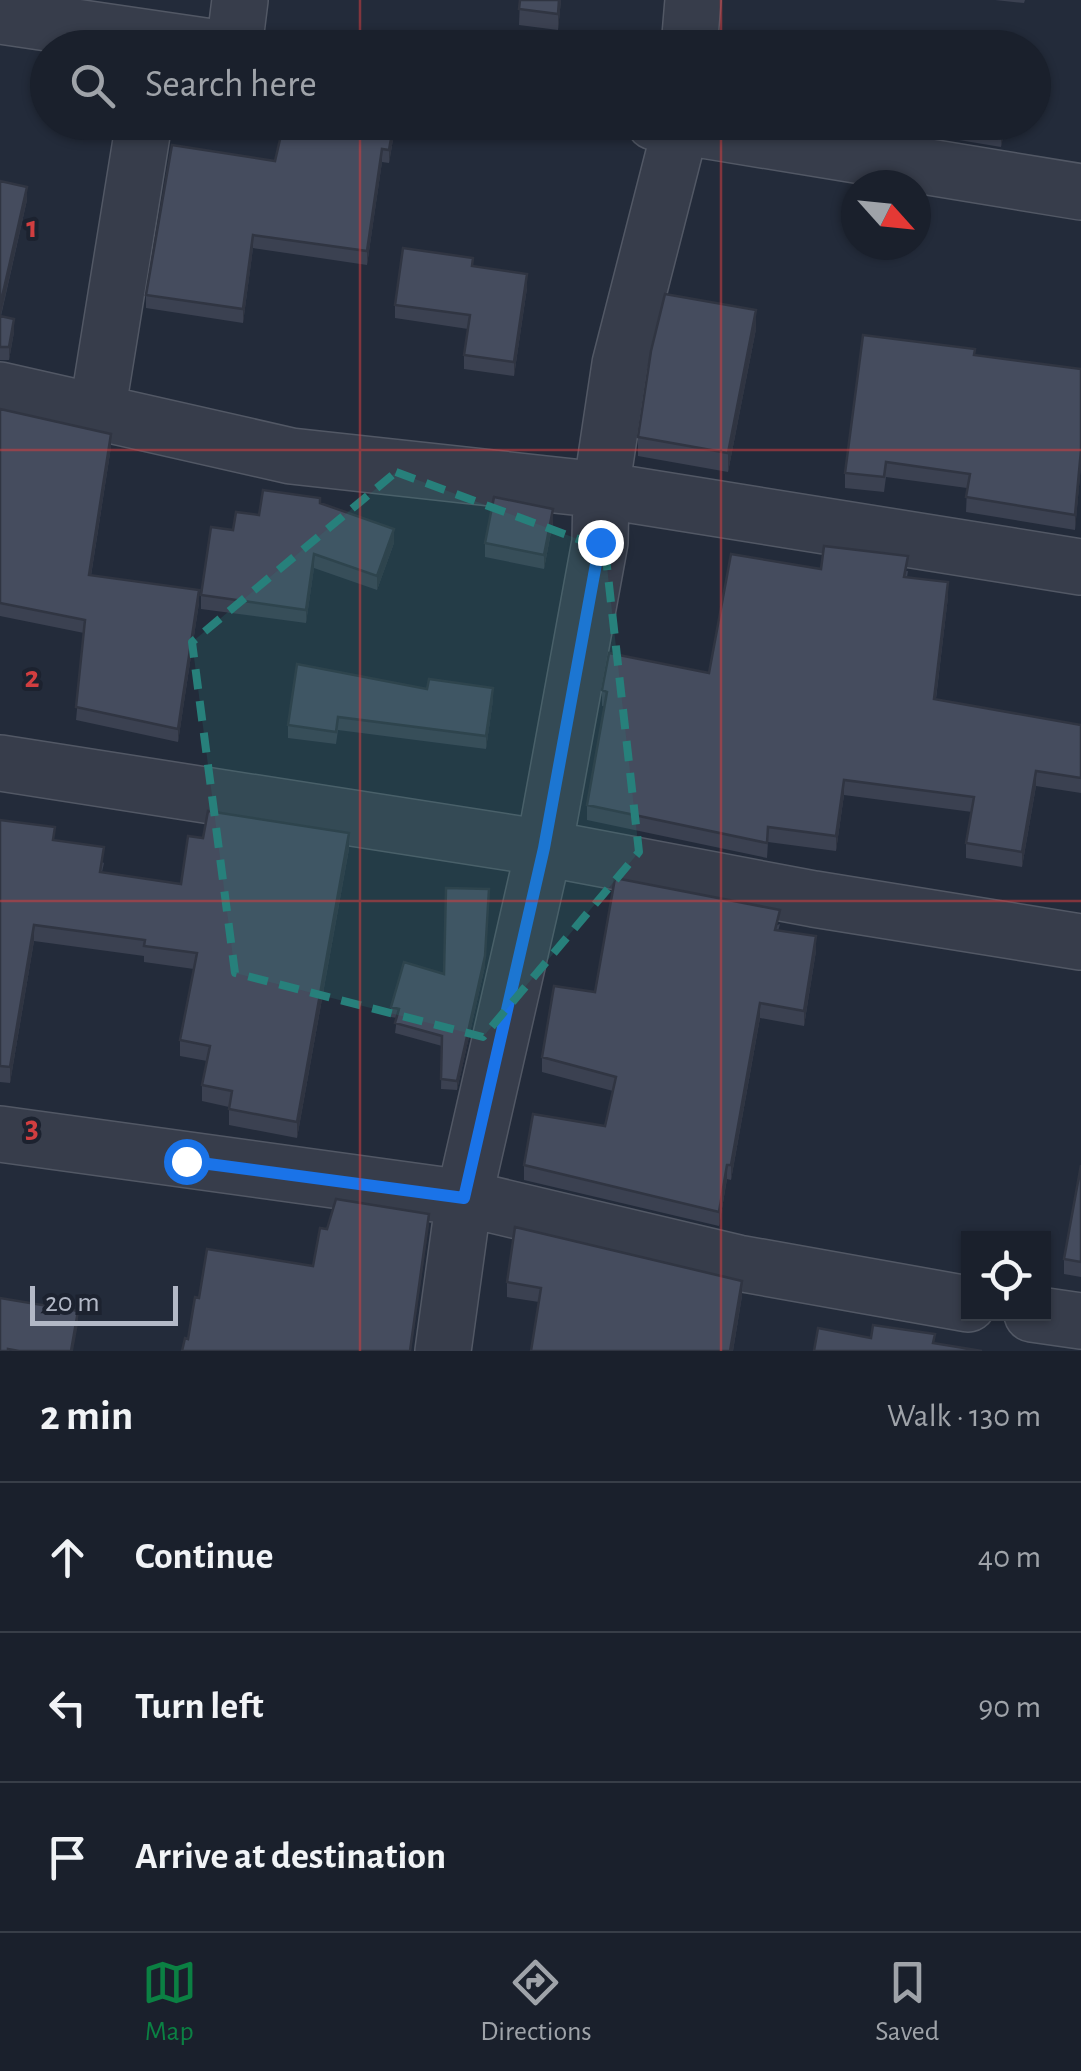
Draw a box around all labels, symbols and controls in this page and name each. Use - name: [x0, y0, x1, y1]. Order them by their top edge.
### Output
- search box: [30, 30, 1051, 140]
- icon: search: [65, 58, 120, 113]
- text: Search here: [145, 66, 317, 104]
- north arrow: [841, 170, 931, 260]
- text: 1: [26, 211, 38, 243]
- route end: [578, 520, 624, 566]
- text: 2: [24, 661, 40, 693]
- text: 3: [25, 1111, 39, 1143]
- route start: [164, 1139, 210, 1185]
- map controls: [961, 1231, 1051, 1321]
- button: locate: [961, 1231, 1051, 1321]
- scale bar: [30, 1281, 178, 1326]
- text: 20 m: [45, 1289, 100, 1317]
- text: 2 min: [40, 1395, 133, 1437]
- text: Walk · 130 m: [887, 1400, 1041, 1432]
- icon: ahead: [40, 1530, 95, 1585]
- text: Continue: [135, 1538, 273, 1576]
- text: 40 m: [978, 1541, 1041, 1573]
- icon: left: [40, 1680, 95, 1735]
- text: Turn left: [135, 1688, 263, 1726]
- text: 90 m: [978, 1691, 1041, 1723]
- icon: arrive: [40, 1830, 95, 1885]
- text: Arrive at destination: [135, 1838, 446, 1876]
- tab: Map: [142, 1955, 197, 2049]
- tab: Directions: [480, 1955, 592, 2049]
- tab: Saved: [875, 1955, 939, 2049]

